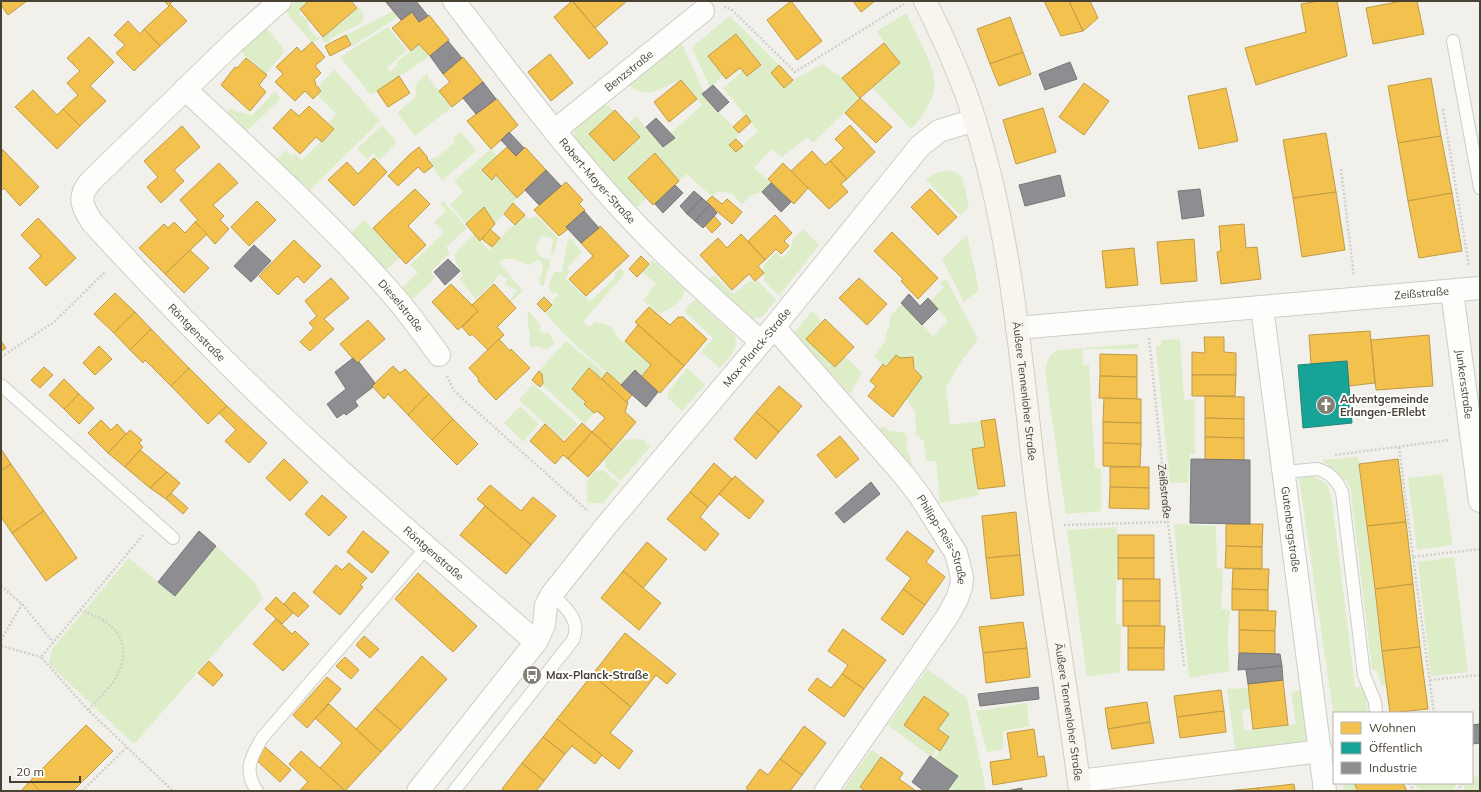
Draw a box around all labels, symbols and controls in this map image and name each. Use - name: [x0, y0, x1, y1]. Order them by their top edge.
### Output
- street label: Benzstraße: [602, 47, 656, 95]
- street label: Robert-Mayer-Straße: [556, 135, 639, 227]
- street label: Dieselstraße: [375, 276, 427, 334]
- street label: Zeißstraße: [1394, 284, 1449, 302]
- street label: Röntgenstraße: [165, 301, 228, 364]
- street label: Max-Planck-Straße: [720, 305, 794, 390]
- street label: Äußere Tennenloher Straße: [1010, 321, 1040, 461]
- street label: Junkersstraße: [1453, 348, 1476, 420]
- place label: Adventgemeinde Erlangen-ERlebt: [1340, 392, 1429, 419]
- church icon: Adventgemeinde Erlangen-ERlebt: [1315, 394, 1337, 416]
- street label: Zeißstraße: [1155, 463, 1175, 519]
- street label: Gutenbergstraße: [1278, 485, 1303, 573]
- street label: Philipp-Reis-Straße: [914, 492, 969, 585]
- street label: Röntgenstraße: [401, 523, 467, 583]
- street label: Äußere Tennenloher Straße: [1052, 642, 1086, 782]
- bus stop icon: Max-Planck-Straße: [521, 664, 543, 686]
- place label: Max-Planck-Straße: [546, 668, 648, 682]
- legend: [1333, 712, 1473, 784]
- text: Wohnen: [1369, 720, 1416, 735]
- text: Öffentlich: [1369, 740, 1422, 755]
- scale bar: [10, 758, 80, 784]
- text: Industrie: [1369, 760, 1417, 775]
- text: 20 m: [16, 764, 44, 779]

